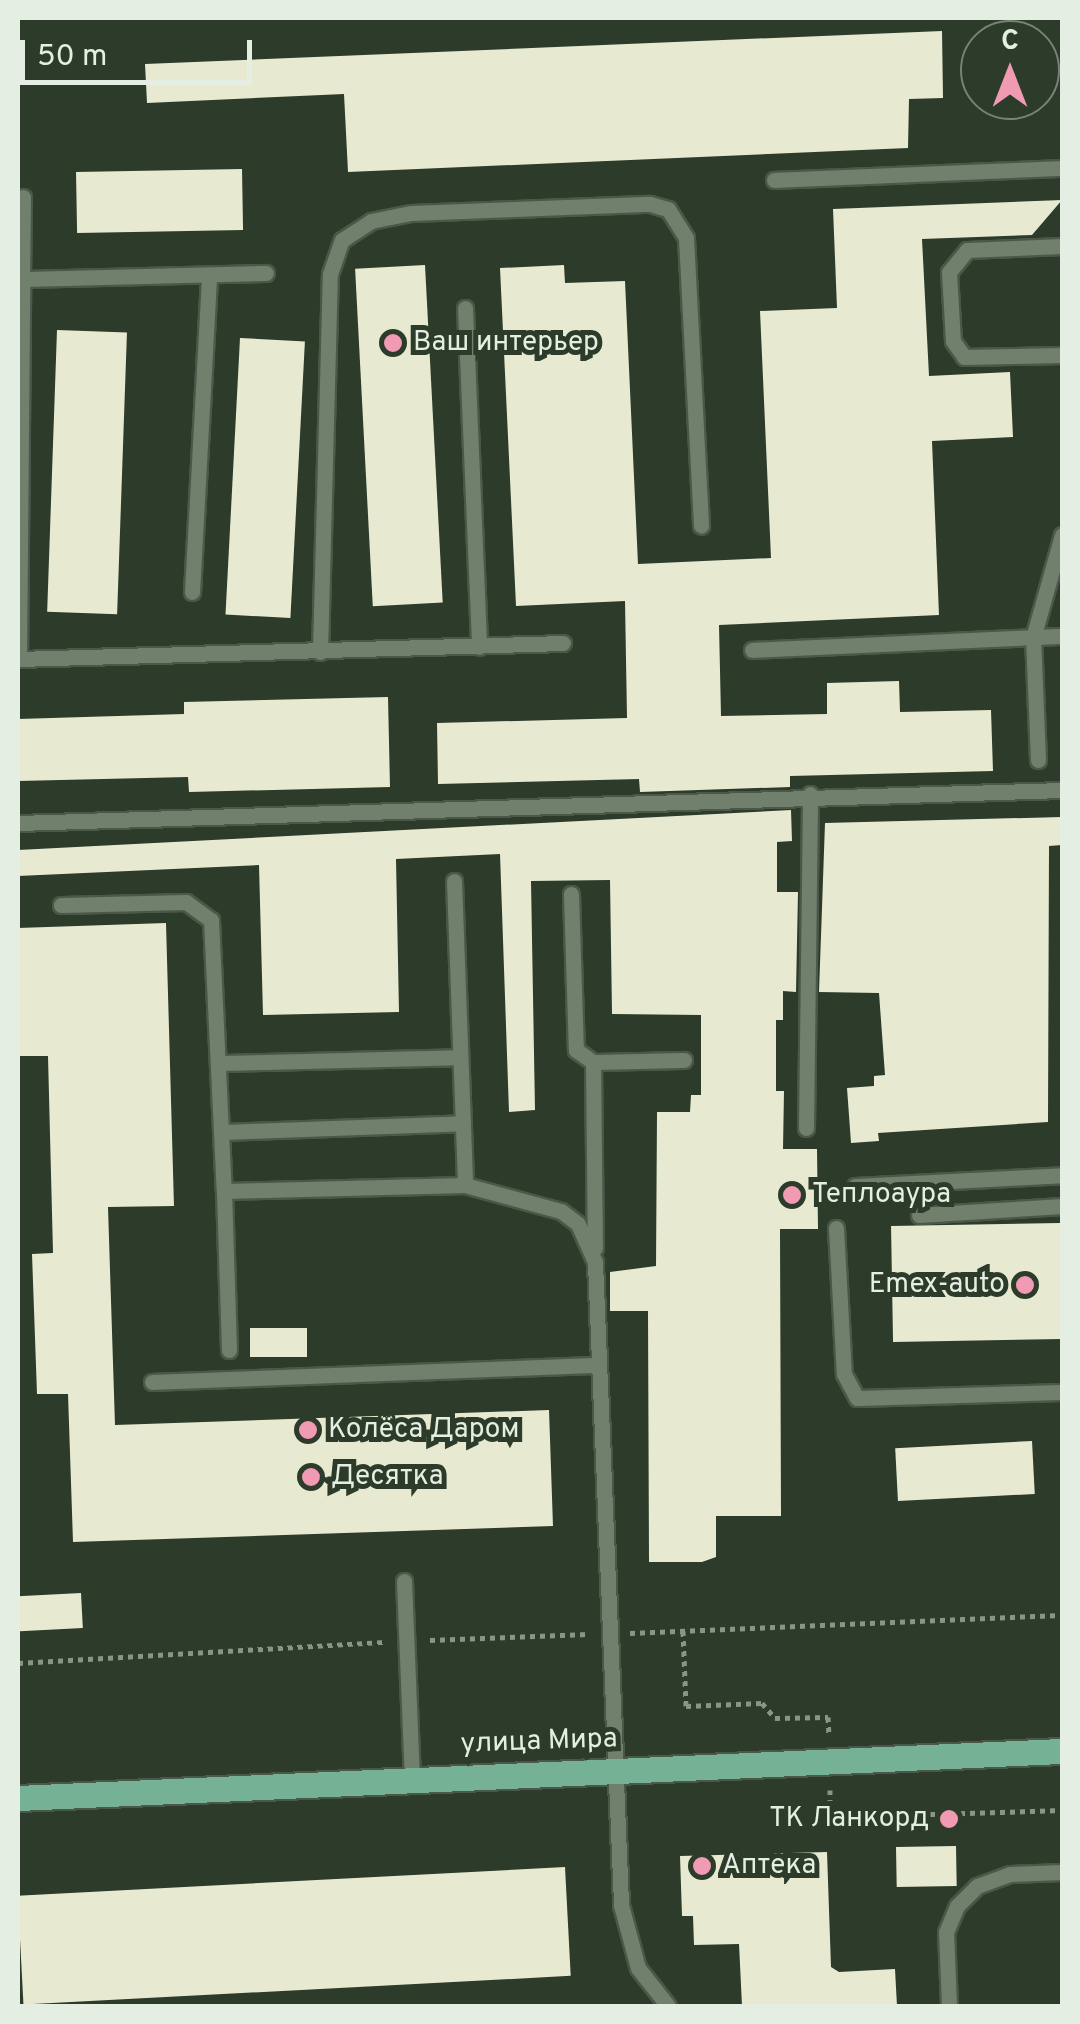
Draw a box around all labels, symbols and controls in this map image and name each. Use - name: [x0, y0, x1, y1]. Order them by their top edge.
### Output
- scale bar: [25, 20, 258, 82]
- north arrow: [960, 20, 1060, 120]
- text: С: [1001, 24, 1019, 60]
- text: 50 m: [37, 39, 107, 76]
- place label: Ваш интерьер: [413, 326, 599, 360]
- marker: Ваш интерьер: [382, 332, 404, 354]
- place label: Теплоаура: [812, 1178, 951, 1212]
- marker: Теплоаура: [781, 1184, 803, 1206]
- place label: Emex-auto: [869, 1268, 1005, 1302]
- marker: Emex-auto: [1014, 1274, 1036, 1296]
- place label: Колёса Даром: [328, 1413, 519, 1447]
- marker: Колёса Даром: [297, 1419, 319, 1441]
- place label: Десятка: [331, 1460, 444, 1494]
- marker: Десятка: [300, 1466, 322, 1488]
- street label: улица Мира: [460, 1722, 618, 1762]
- place label: ТК Ланкорд: [769, 1802, 929, 1836]
- marker: ТК Ланкорд: [938, 1808, 960, 1830]
- place label: Аптека: [722, 1849, 816, 1883]
- marker: Аптека: [691, 1855, 713, 1877]

